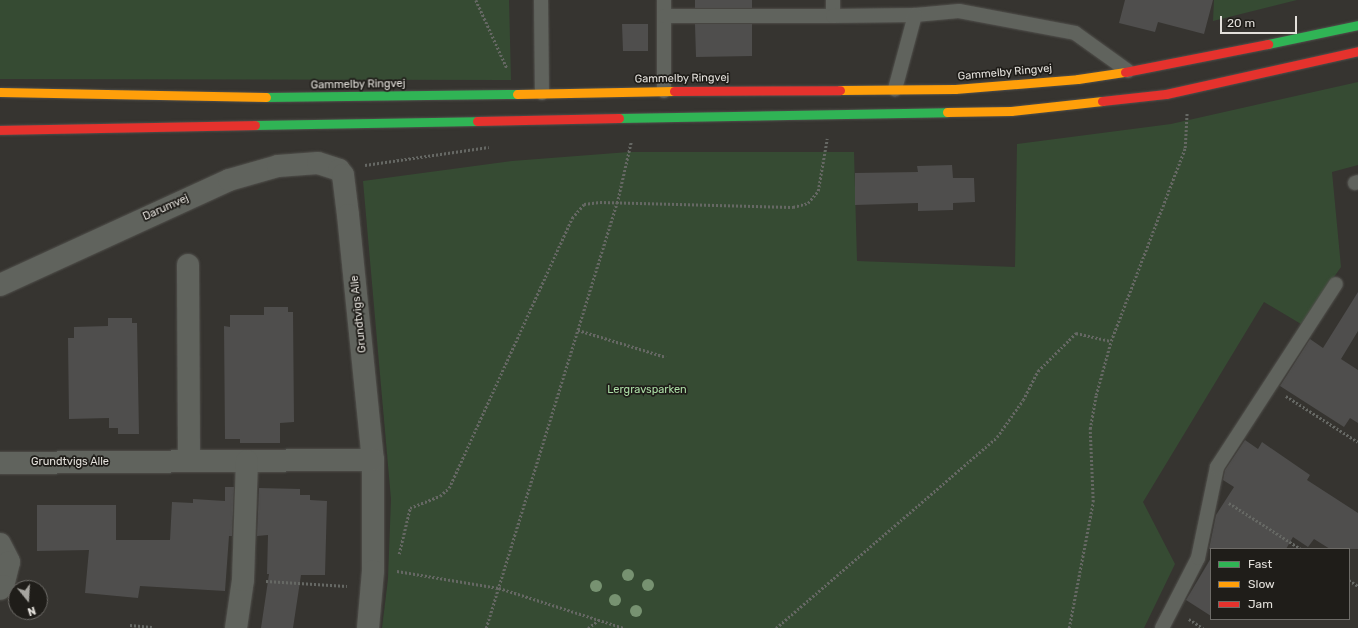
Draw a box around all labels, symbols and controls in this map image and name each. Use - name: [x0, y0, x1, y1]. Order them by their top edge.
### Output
- scale bar: [1222, 8, 1299, 34]
- text: 20 m: [1227, 16, 1255, 30]
- street label: Gammelby Ringvej: [957, 62, 1053, 84]
- street label: Gammelby Ringvej: [634, 72, 730, 86]
- street label: Gammelby Ringvej: [310, 78, 406, 92]
- street label: Darumvej: [141, 192, 191, 224]
- street label: Grundtvigs Alle: [348, 274, 370, 354]
- park label: Lergravsparken: [607, 383, 687, 397]
- street label: Grundtvigs Alle: [31, 455, 109, 469]
- legend: [1210, 548, 1350, 620]
- text: Fast: [1248, 557, 1272, 571]
- text: Slow: [1248, 577, 1275, 591]
- north arrow: [8, 580, 48, 620]
- text: Jam: [1248, 597, 1273, 611]
- text: N: [26, 604, 37, 618]

